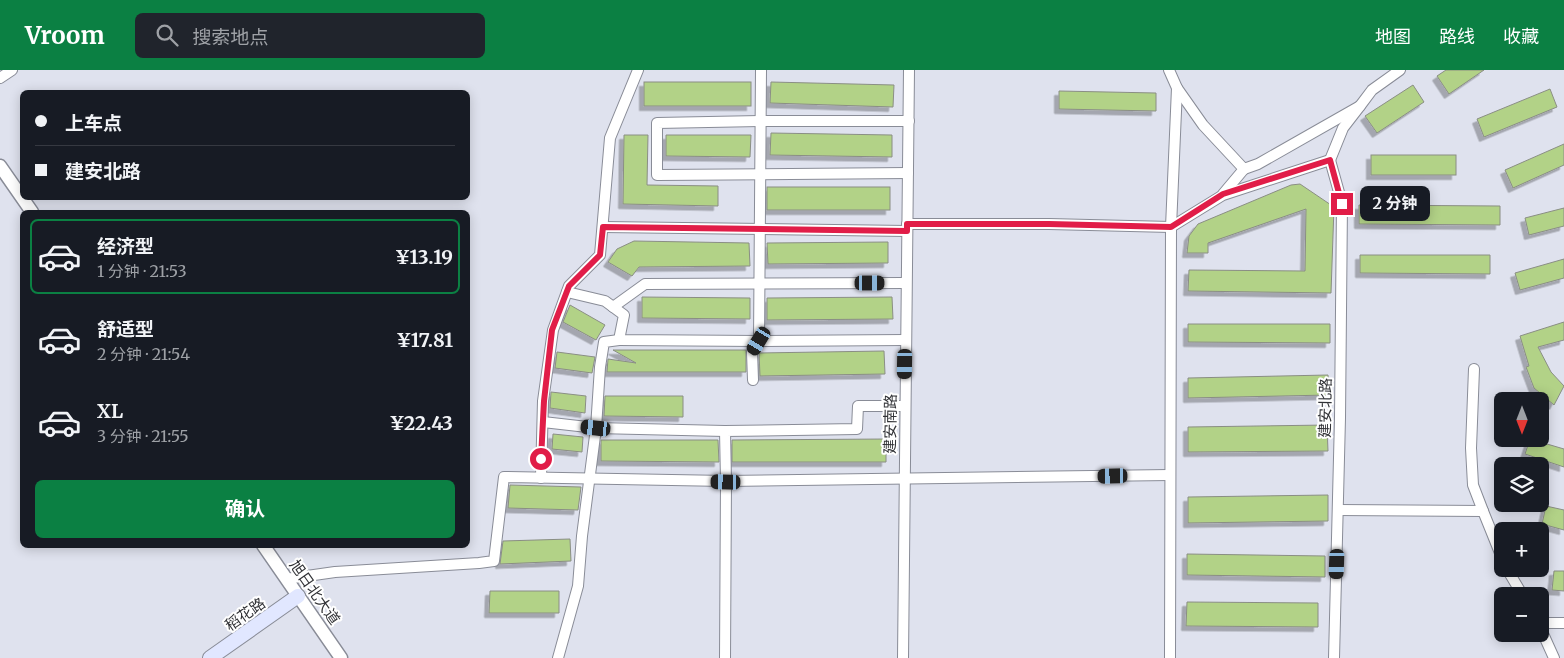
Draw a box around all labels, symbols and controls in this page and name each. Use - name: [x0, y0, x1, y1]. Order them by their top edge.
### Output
- search box: [135, 13, 485, 58]
- text: Vroom: [25, 20, 105, 51]
- icon: search: [153, 21, 181, 49]
- text: 搜索地点: [193, 25, 269, 49]
- text: 地图: [1375, 25, 1411, 48]
- text: 路线: [1439, 25, 1475, 48]
- text: 收藏: [1503, 25, 1539, 48]
- text: 上车点: [65, 111, 122, 135]
- text: 建安北路: [65, 159, 141, 183]
- callout: 2 分钟: [1360, 186, 1430, 222]
- route end: [1331, 193, 1353, 215]
- text: 2 分钟: [1372, 193, 1418, 213]
- icon: car: [37, 234, 82, 279]
- text: 经济型: [97, 234, 154, 258]
- text: ¥13.19: [395, 245, 453, 269]
- text: 1 分钟 · 21:53: [97, 261, 187, 281]
- car: [855, 276, 885, 291]
- icon: car: [37, 317, 82, 362]
- text: 舒适型: [97, 317, 154, 341]
- car: [744, 324, 773, 358]
- text: ¥17.81: [396, 328, 453, 352]
- text: 2 分钟 · 21:54: [97, 344, 190, 364]
- car: [897, 349, 912, 379]
- street label: 建安北路: [1315, 378, 1335, 438]
- north arrow: [1494, 392, 1549, 448]
- map controls: [1494, 392, 1549, 642]
- street label: 建安南路: [880, 394, 900, 454]
- text: XL: [97, 399, 123, 423]
- icon: car: [37, 400, 82, 445]
- text: ¥22.43: [389, 411, 453, 435]
- car: [580, 419, 611, 437]
- text: 3 分钟 · 21:55: [97, 426, 189, 446]
- route start: [530, 448, 552, 470]
- button: layers: [1494, 457, 1549, 512]
- car: [1097, 468, 1128, 484]
- car: [710, 474, 741, 490]
- button: 确认: [35, 480, 455, 538]
- button: +: [1494, 522, 1549, 577]
- car: [1328, 549, 1345, 579]
- street label: 旭日北大道: [286, 556, 344, 628]
- button: −: [1494, 587, 1549, 642]
- street label: 稻花路: [221, 593, 269, 635]

